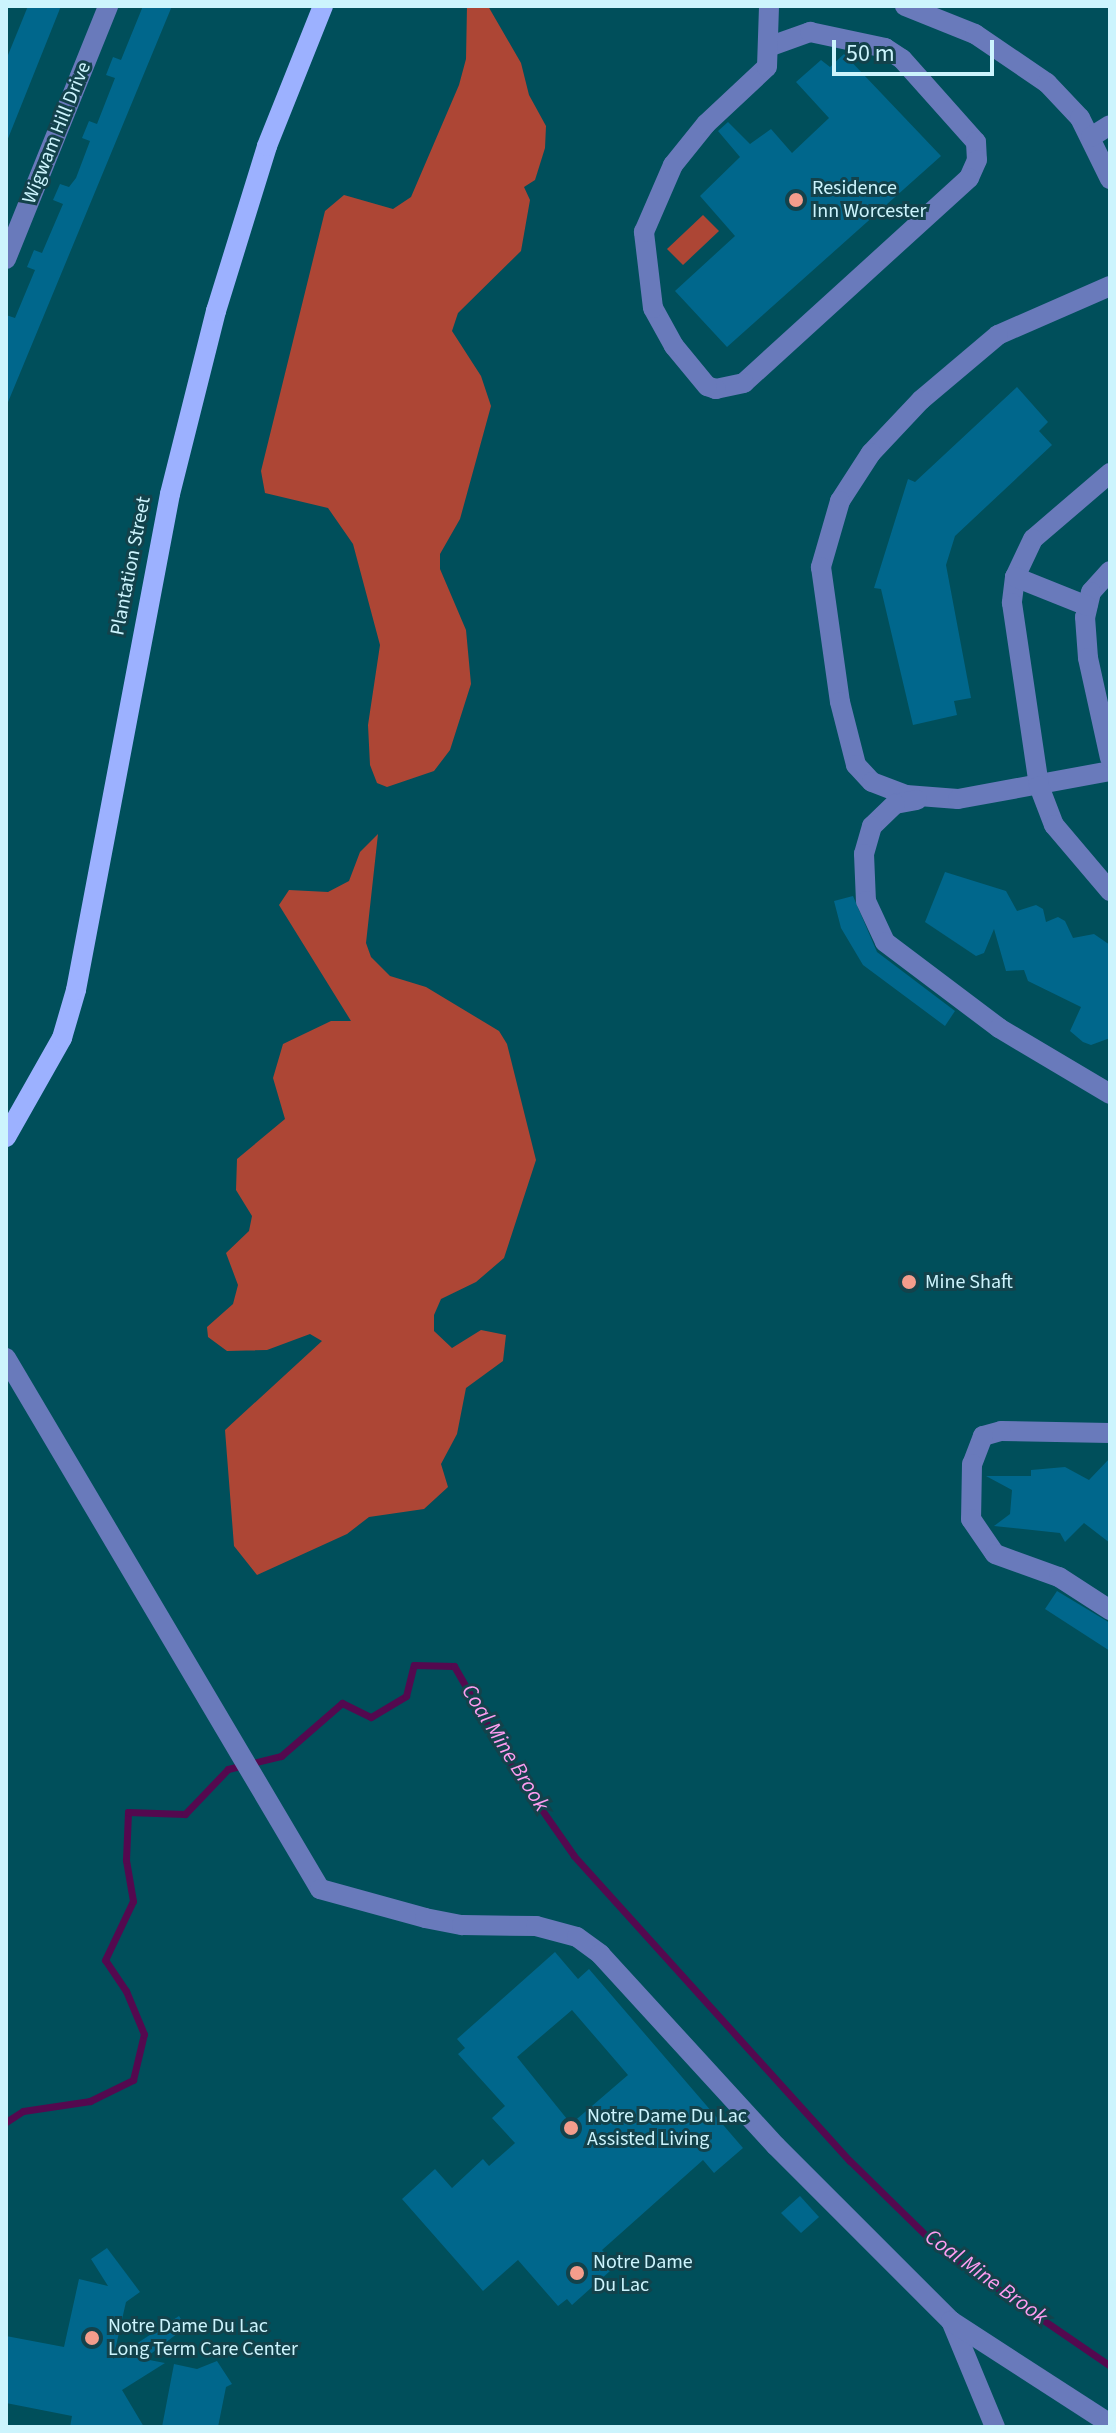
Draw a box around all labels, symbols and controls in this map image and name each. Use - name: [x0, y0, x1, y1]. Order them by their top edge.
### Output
- scale bar: [836, 24, 998, 74]
- text: 50 m: [846, 36, 895, 71]
- street label: Wigwam Hill Drive: [18, 59, 96, 207]
- place label: Residence Inn Worcester: [812, 176, 926, 223]
- marker: Residence Inn Worcester: [787, 191, 805, 209]
- street label: Plantation Street: [106, 494, 156, 638]
- place label: Mine Shaft: [925, 1270, 1013, 1294]
- marker: Mine Shaft: [900, 1273, 918, 1291]
- water label: Coal Mine Brook: [455, 1679, 555, 1817]
- place label: Notre Dame Du Lac Assisted Living: [587, 2104, 747, 2151]
- marker: Notre Dame Du Lac Assisted Living: [562, 2119, 580, 2137]
- water label: Coal Mine Brook: [920, 2224, 1052, 2330]
- place label: Notre Dame Du Lac: [593, 2250, 693, 2297]
- marker: Notre Dame Du Lac: [568, 2264, 586, 2282]
- place label: Notre Dame Du Lac Long Term Care Center: [108, 2314, 298, 2361]
- marker: Notre Dame Du Lac Long Term Care Center: [83, 2329, 101, 2347]

